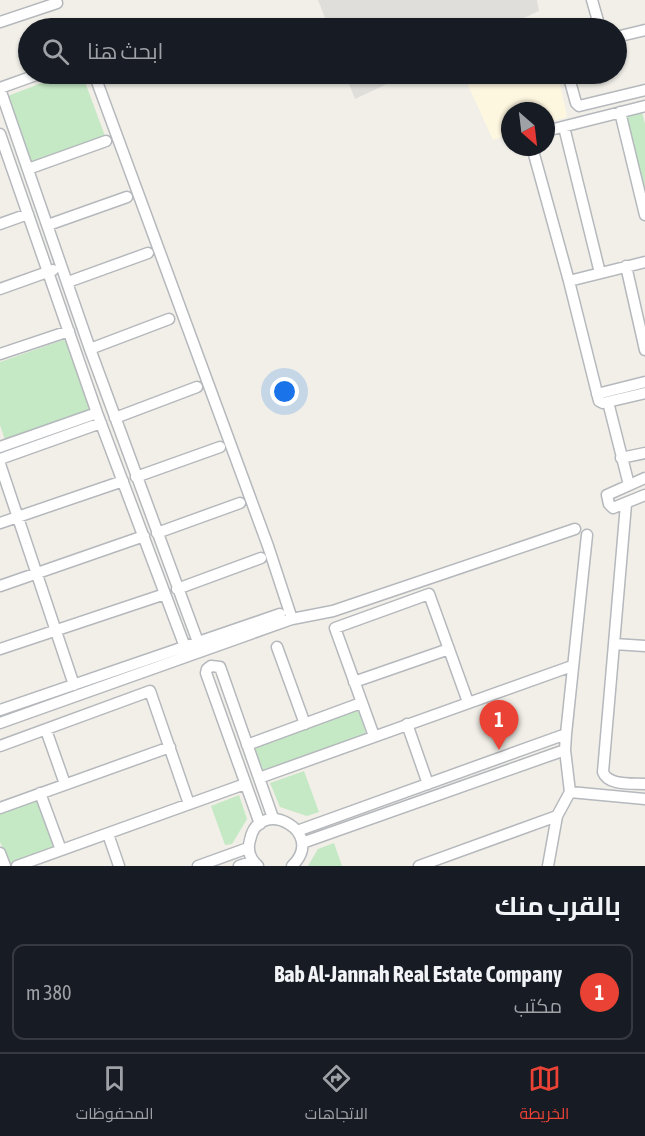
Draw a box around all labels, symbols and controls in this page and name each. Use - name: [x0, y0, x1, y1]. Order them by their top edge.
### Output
- search box: [18, 18, 627, 84]
- icon: search: [39, 35, 72, 68]
- text: ابحث هنا: [87, 38, 164, 64]
- north arrow: [501, 102, 555, 156]
- your location: [270, 377, 299, 406]
- pin: 1: [480, 700, 518, 750]
- text: بالقرب منك: [495, 891, 621, 921]
- text: Bab Al-Jannah Real Estate Company: [274, 961, 562, 987]
- text: 380 m: [26, 981, 71, 1004]
- text: 1: [595, 981, 604, 1004]
- text: مكتب: [514, 994, 562, 1017]
- tab: المحفوظات: [76, 1062, 154, 1128]
- tab: الاتجاهات: [305, 1062, 368, 1128]
- tab: الخريطة: [519, 1062, 569, 1128]

